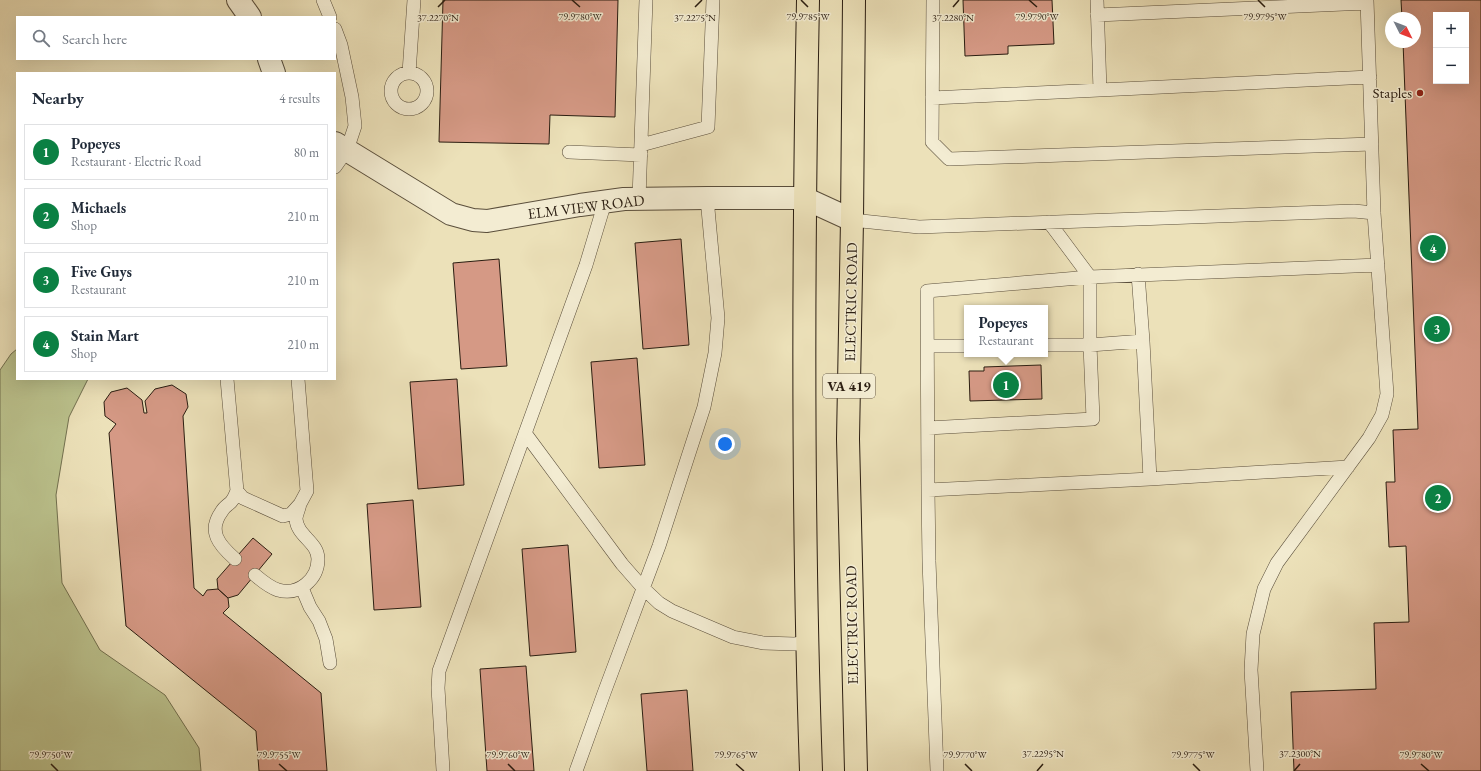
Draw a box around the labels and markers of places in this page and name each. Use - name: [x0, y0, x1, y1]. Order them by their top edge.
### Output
- place label: Staples: [1372, 83, 1412, 102]
- marker: Staples: [1415, 88, 1425, 98]
- pin: 4: [1420, 233, 1446, 263]
- pin: 3: [1424, 314, 1450, 344]
- pin: 1: [993, 370, 1019, 400]
- pin: 2: [1425, 483, 1451, 513]

